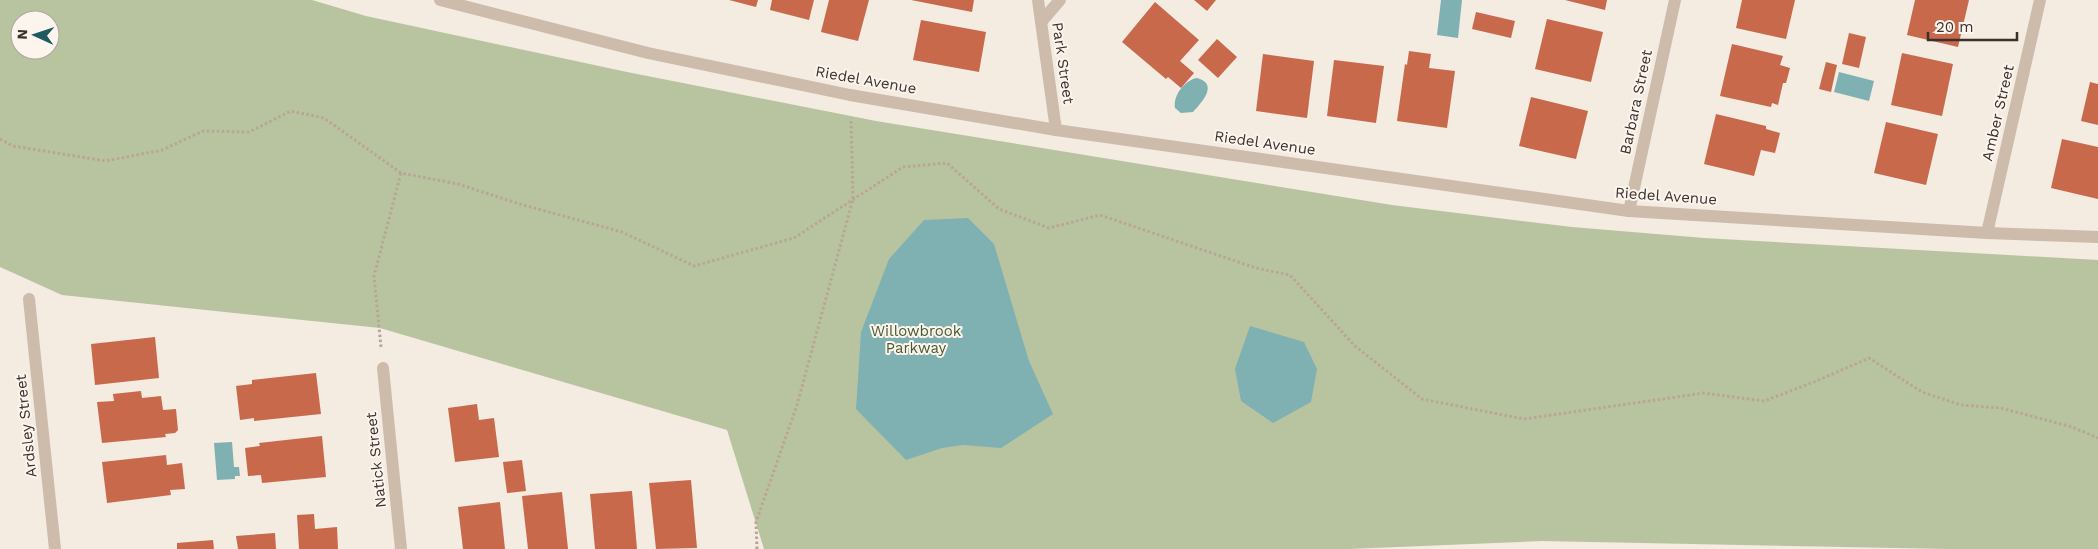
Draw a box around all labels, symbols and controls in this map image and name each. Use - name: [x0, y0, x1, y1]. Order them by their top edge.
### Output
- north arrow: [10, 10, 60, 60]
- scale bar: [1928, 10, 2017, 42]
- text: 20 m: [1936, 18, 1974, 36]
- street label: Park Street: [1048, 21, 1078, 106]
- text: N: [14, 29, 30, 40]
- street label: Barbara Street: [1616, 47, 1656, 156]
- street label: Riedel Avenue: [814, 62, 918, 98]
- street label: Amber Street: [1978, 62, 2018, 163]
- street label: Riedel Avenue: [1213, 127, 1317, 159]
- street label: Riedel Avenue: [1614, 183, 1718, 209]
- park label: Willowbrook Parkway: [871, 322, 962, 357]
- street label: Ardsley Street: [12, 373, 40, 478]
- street label: Natick Street: [362, 411, 390, 509]

